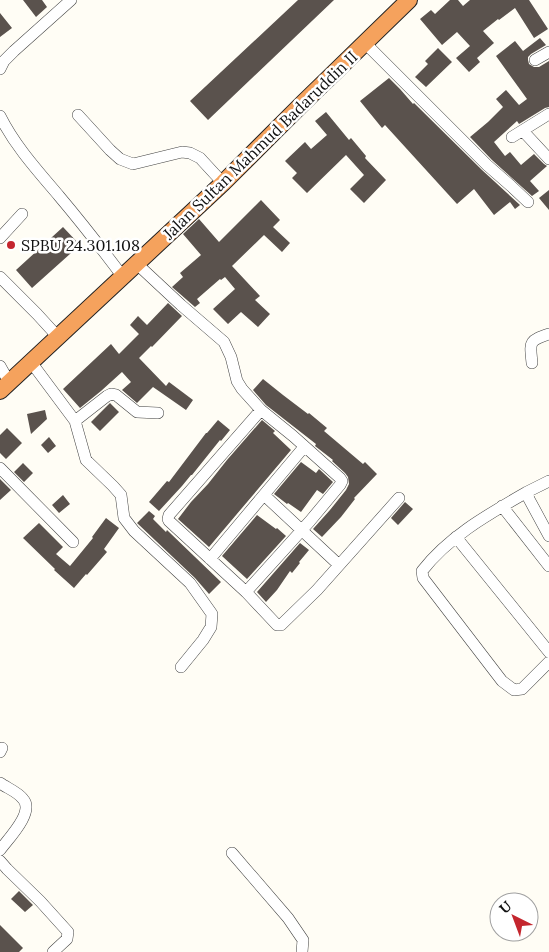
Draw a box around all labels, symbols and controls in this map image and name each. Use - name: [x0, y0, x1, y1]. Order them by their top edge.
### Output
- street label: Jalan Sultan Mahmud Badaruddin II: [158, 47, 361, 244]
- place label: SPBU 24.301.108: [21, 235, 140, 255]
- marker: SPBU 24.301.108: [5, 239, 17, 251]
- north arrow: [489, 892, 539, 942]
- text: U: [495, 897, 516, 918]

